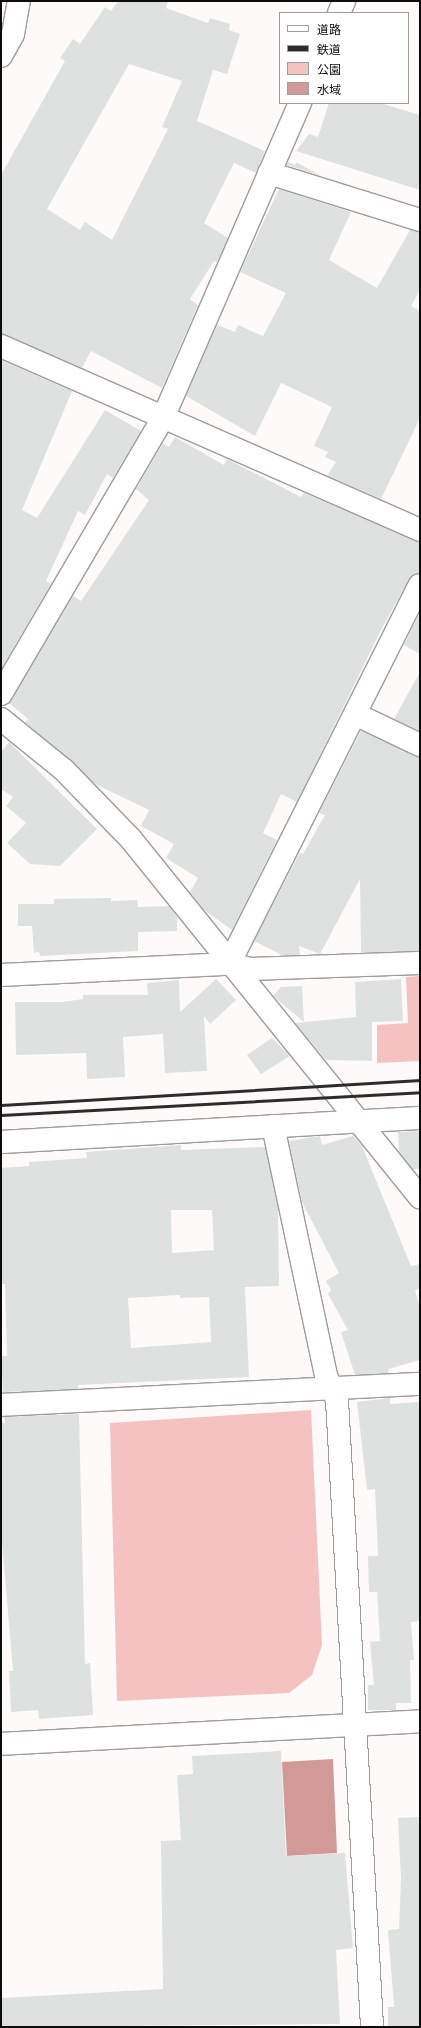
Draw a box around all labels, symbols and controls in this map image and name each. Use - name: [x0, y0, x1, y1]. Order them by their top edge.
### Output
- legend: [279, 12, 409, 104]
- text: 道路: [317, 22, 341, 37]
- text: 鉄道: [317, 42, 341, 57]
- text: 公園: [317, 62, 341, 77]
- text: 水域: [317, 82, 341, 97]

